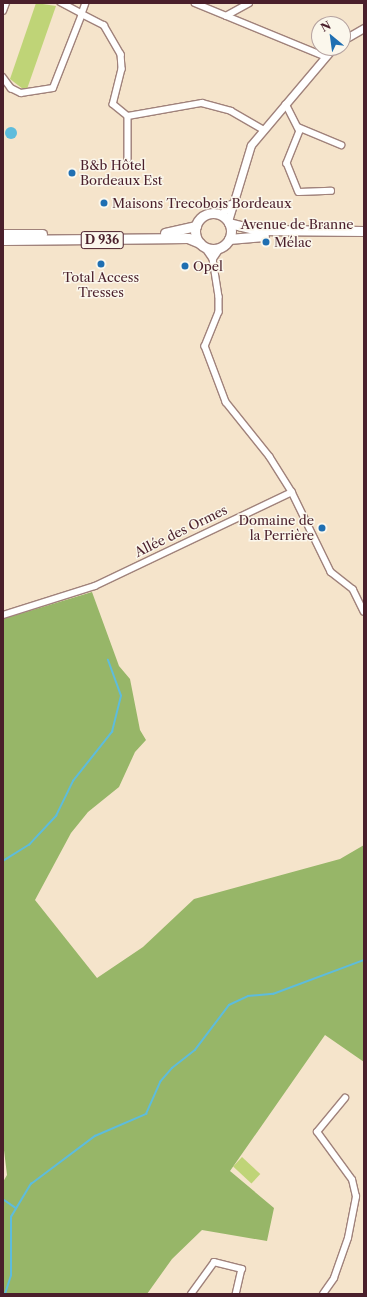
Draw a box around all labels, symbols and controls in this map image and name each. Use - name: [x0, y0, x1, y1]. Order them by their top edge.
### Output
- north arrow: [311, 16, 351, 56]
- text: N: [318, 18, 333, 35]
- place label: B&b Hôtel Bordeaux Est: [80, 158, 163, 189]
- marker: B&b Hôtel Bordeaux Est: [67, 168, 77, 178]
- place label: Maisons Trecobois Bordeaux: [112, 195, 292, 211]
- marker: Maisons Trecobois Bordeaux: [99, 198, 109, 208]
- street label: Avenue de Branne: [240, 216, 354, 232]
- road number: D 936: [80, 230, 124, 250]
- place label: Mélac: [274, 234, 312, 250]
- marker: Mélac: [261, 237, 271, 247]
- place label: Opel: [193, 258, 223, 274]
- marker: Total Access Tresses: [96, 259, 106, 269]
- marker: Opel: [180, 261, 190, 271]
- place label: Total Access Tresses: [63, 270, 139, 301]
- street label: Allée des Ormes: [132, 502, 230, 560]
- place label: Domaine de la Perrière: [238, 513, 314, 544]
- marker: Domaine de la Perrière: [317, 523, 327, 533]

